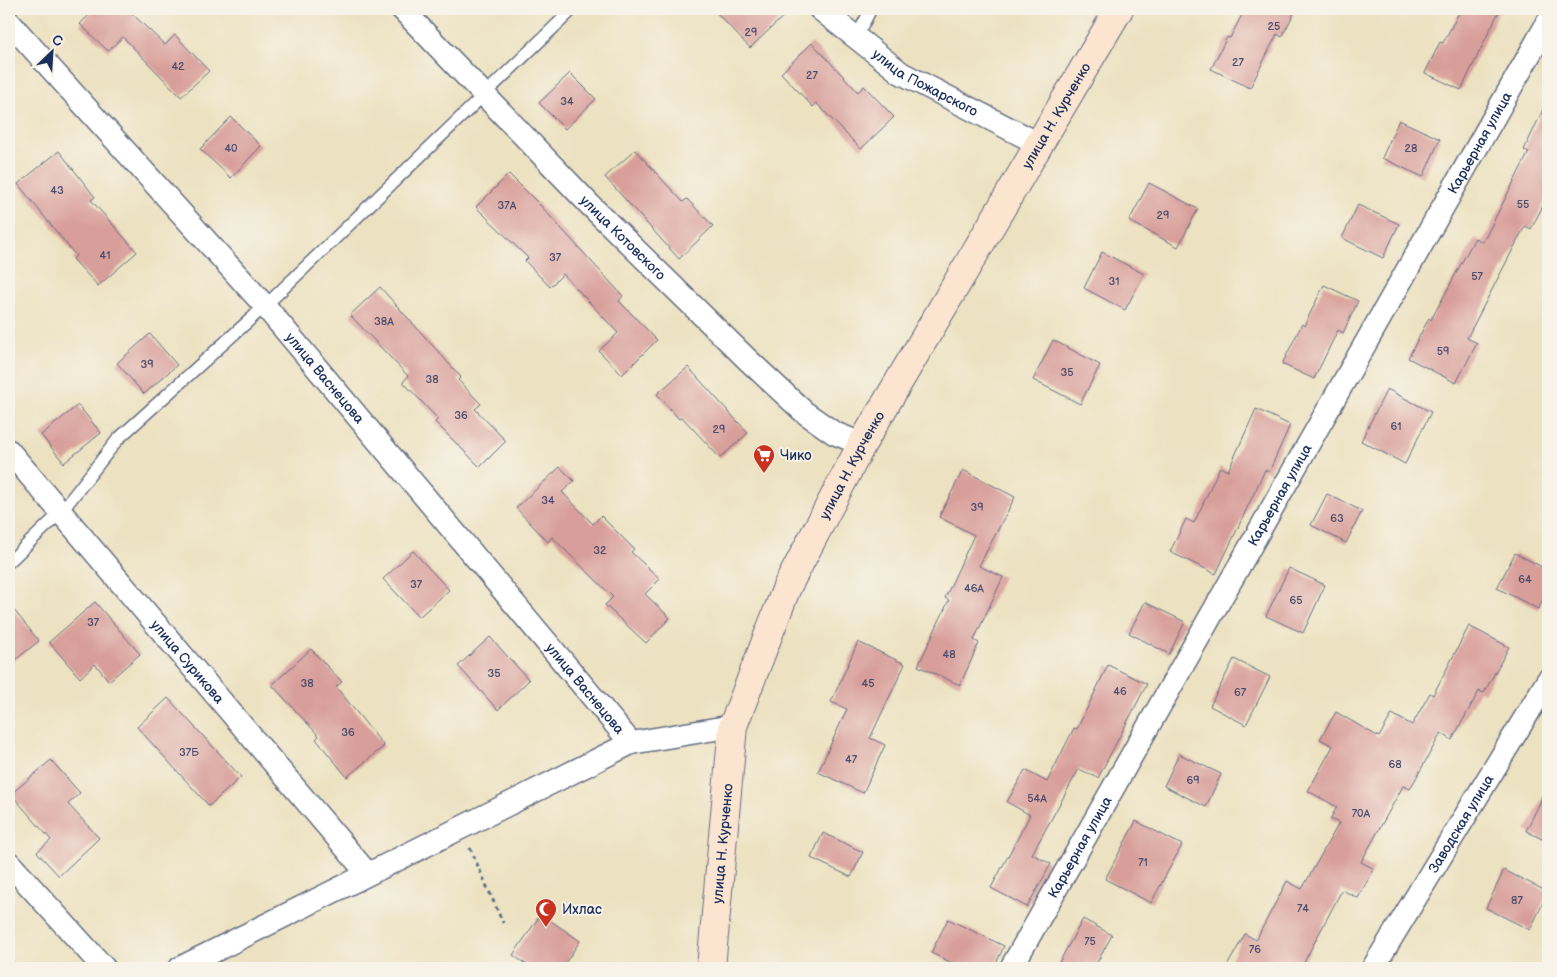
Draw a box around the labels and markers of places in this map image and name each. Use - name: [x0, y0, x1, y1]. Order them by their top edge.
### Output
- supermarket icon: Чико: [752, 443, 776, 474]
- place label: Чико: [780, 447, 812, 464]
- mosque icon: Ихлас: [534, 897, 558, 928]
- place label: Ихлас: [562, 901, 602, 918]

